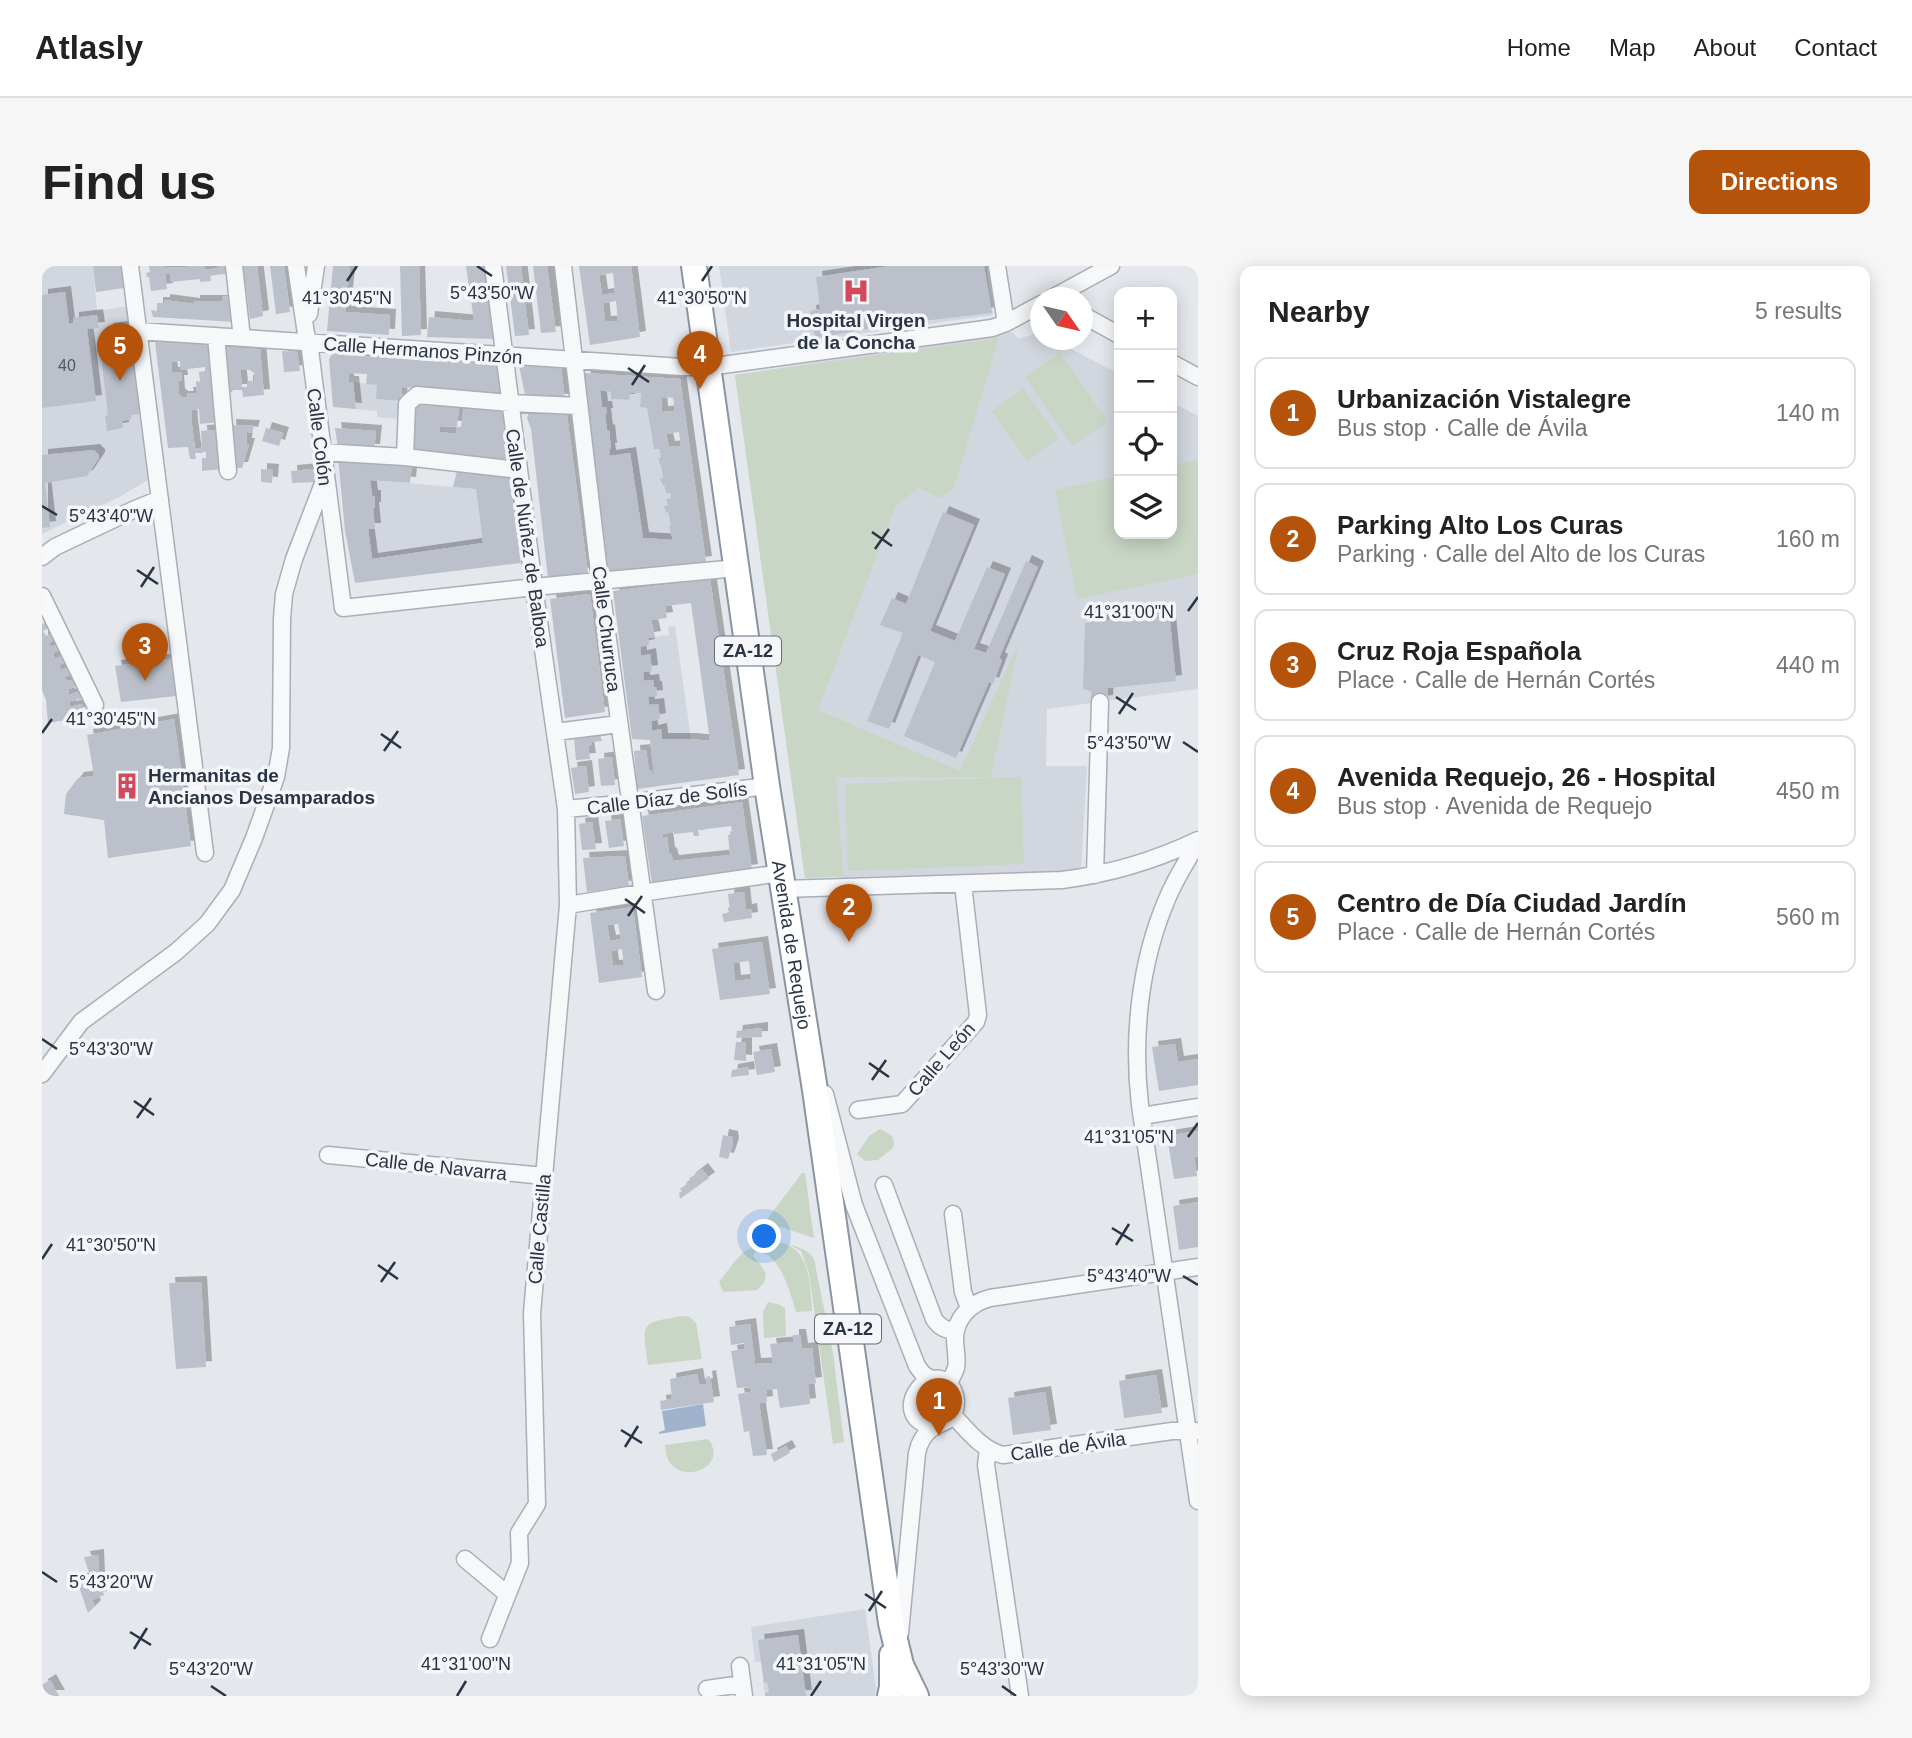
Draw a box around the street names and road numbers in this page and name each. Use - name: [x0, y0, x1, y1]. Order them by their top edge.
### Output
- street label: Calle Hermanos Pinzón: [323, 333, 523, 368]
- street label: Calle Colón: [303, 387, 336, 487]
- street label: Calle de Núñez de Balboa: [502, 427, 553, 649]
- street label: Calle Churruca: [588, 565, 625, 694]
- road number: ZA-12: [715, 636, 781, 666]
- street label: Calle Díaz de Solís: [586, 778, 749, 819]
- street label: Avenida de Requejo: [768, 859, 815, 1031]
- street label: Calle León: [904, 1018, 979, 1100]
- street label: Calle de Navarra: [364, 1149, 508, 1184]
- street label: Calle Castilla: [524, 1172, 555, 1285]
- road number: ZA-12: [815, 1314, 881, 1344]
- street label: Calle de Ávila: [1009, 1428, 1127, 1465]

